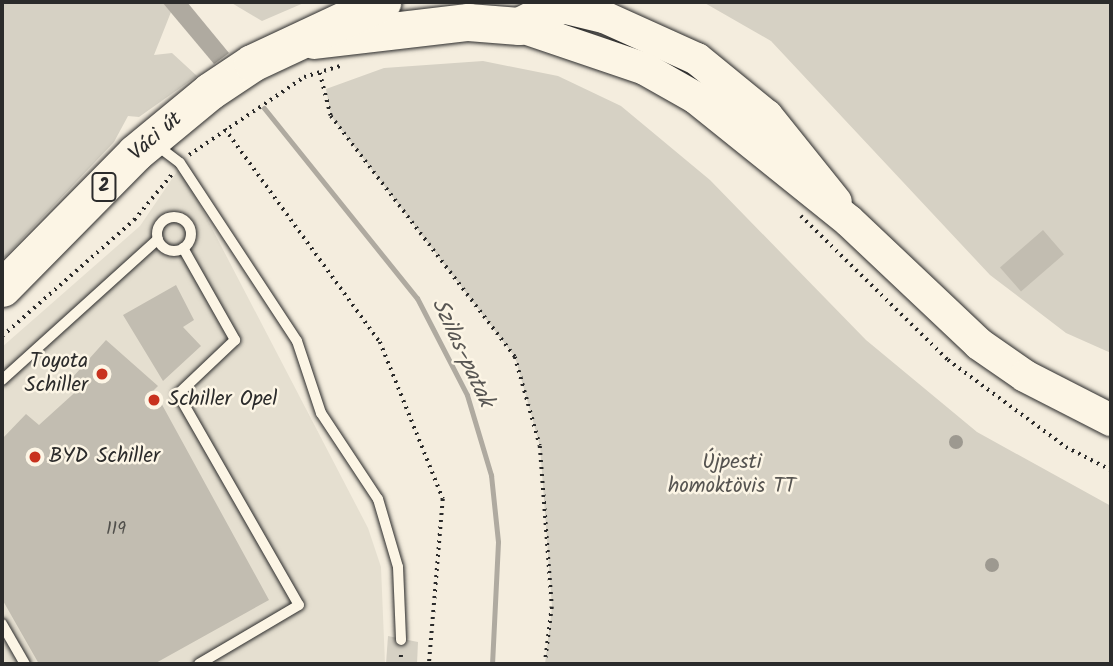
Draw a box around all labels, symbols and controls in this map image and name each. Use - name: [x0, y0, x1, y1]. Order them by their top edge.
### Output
- street label: Váci út: [124, 107, 188, 167]
- road number: 2: [90, 172, 118, 202]
- water label: Szilas-patak: [425, 294, 499, 412]
- place label: Toyota Schiller: [25, 349, 88, 399]
- marker: Toyota Schiller: [94, 366, 110, 382]
- place label: Schiller Opel: [168, 387, 277, 413]
- marker: Schiller Opel: [146, 392, 162, 408]
- place label: BYD Schiller: [49, 444, 160, 470]
- marker: BYD Schiller: [27, 449, 43, 465]
- park label: Újpesti homoktövis TT: [668, 450, 796, 500]
- house number: 119: [106, 519, 126, 541]

